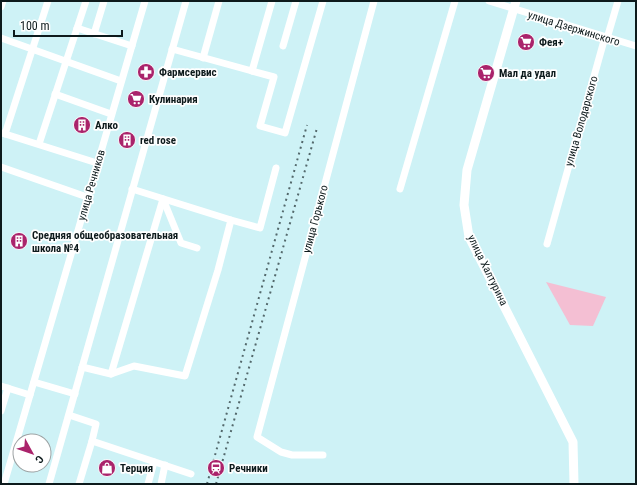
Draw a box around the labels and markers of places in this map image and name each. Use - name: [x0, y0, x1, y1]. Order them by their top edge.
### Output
- supermarket icon: Фея+: [516, 32, 536, 52]
- place label: Фея+: [539, 36, 563, 49]
- pharmacy icon: Фармсервис: [136, 62, 156, 82]
- supermarket icon: Мал да удал: [476, 63, 496, 83]
- place label: Фармсервис: [159, 66, 217, 79]
- place label: Мал да удал: [499, 67, 556, 80]
- supermarket icon: Кулинария: [126, 89, 146, 109]
- place label: Кулинария: [149, 93, 198, 106]
- building icon: Алко: [72, 115, 92, 135]
- place label: Алко: [95, 119, 118, 132]
- building icon: red rose: [117, 130, 137, 150]
- place label: red rose: [140, 134, 176, 147]
- place label: Средняя общеобразовательная школа №4: [32, 229, 178, 255]
- building icon: Средняя общеобразовательная школа №4: [9, 231, 29, 251]
- shop icon: Терция: [97, 458, 117, 478]
- station icon: Речники: [206, 458, 226, 478]
- place label: Терция: [120, 462, 153, 475]
- place label: Речники: [229, 462, 268, 475]

